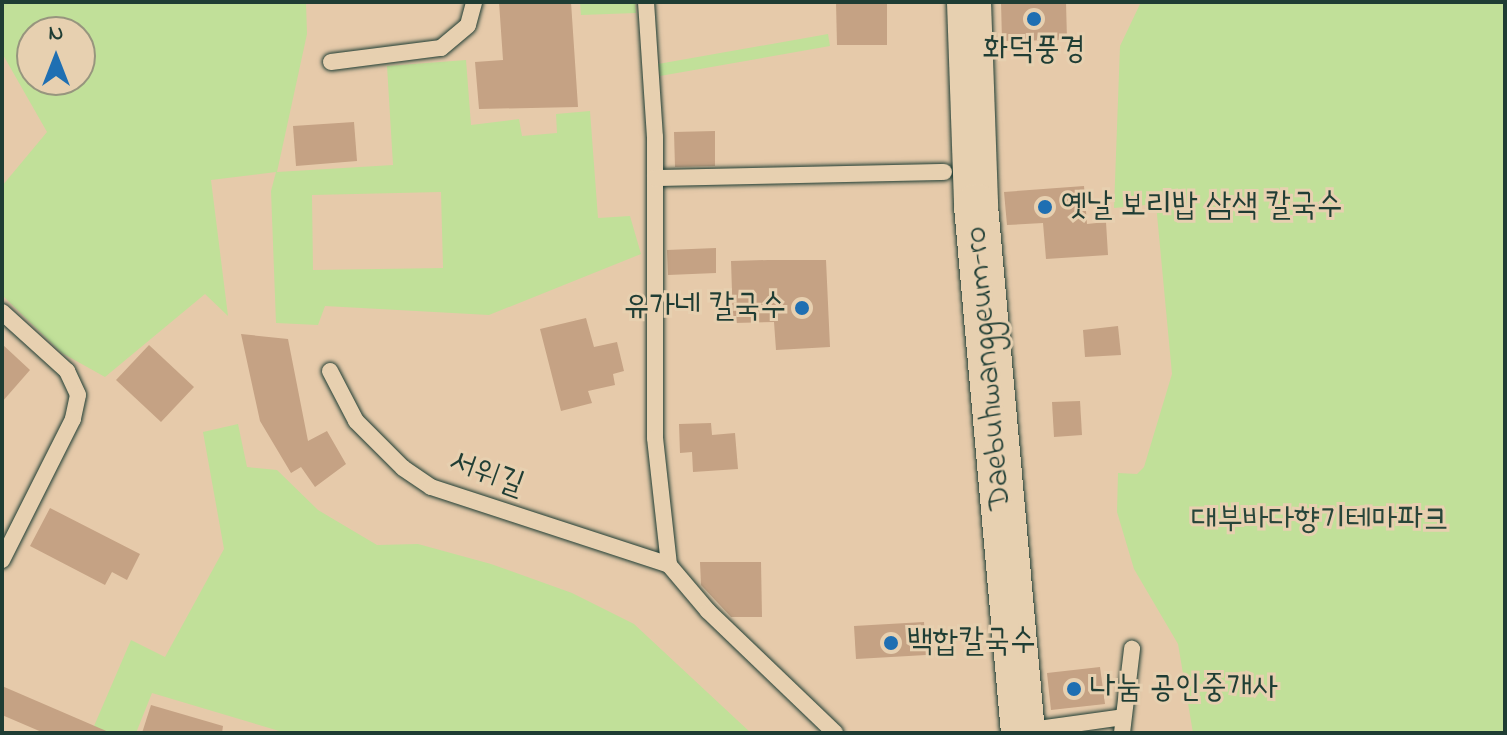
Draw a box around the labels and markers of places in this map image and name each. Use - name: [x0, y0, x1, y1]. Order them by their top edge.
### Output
- marker: 화덕풍경: [1025, 10, 1043, 28]
- place label: 화덕풍경: [982, 32, 1086, 70]
- place label: 옛날 보리밥 삼색 칼국수: [1061, 188, 1342, 226]
- marker: 옛날 보리밥 삼색 칼국수: [1036, 198, 1054, 216]
- place label: 유가네 칼국수: [624, 289, 786, 327]
- marker: 유가네 칼국수: [793, 299, 811, 317]
- place label: 백합칼국수: [907, 624, 1036, 662]
- marker: 백합칼국수: [882, 634, 900, 652]
- place label: 나눔 공인중개사: [1090, 670, 1278, 708]
- marker: 나눔 공인중개사: [1065, 680, 1083, 698]

